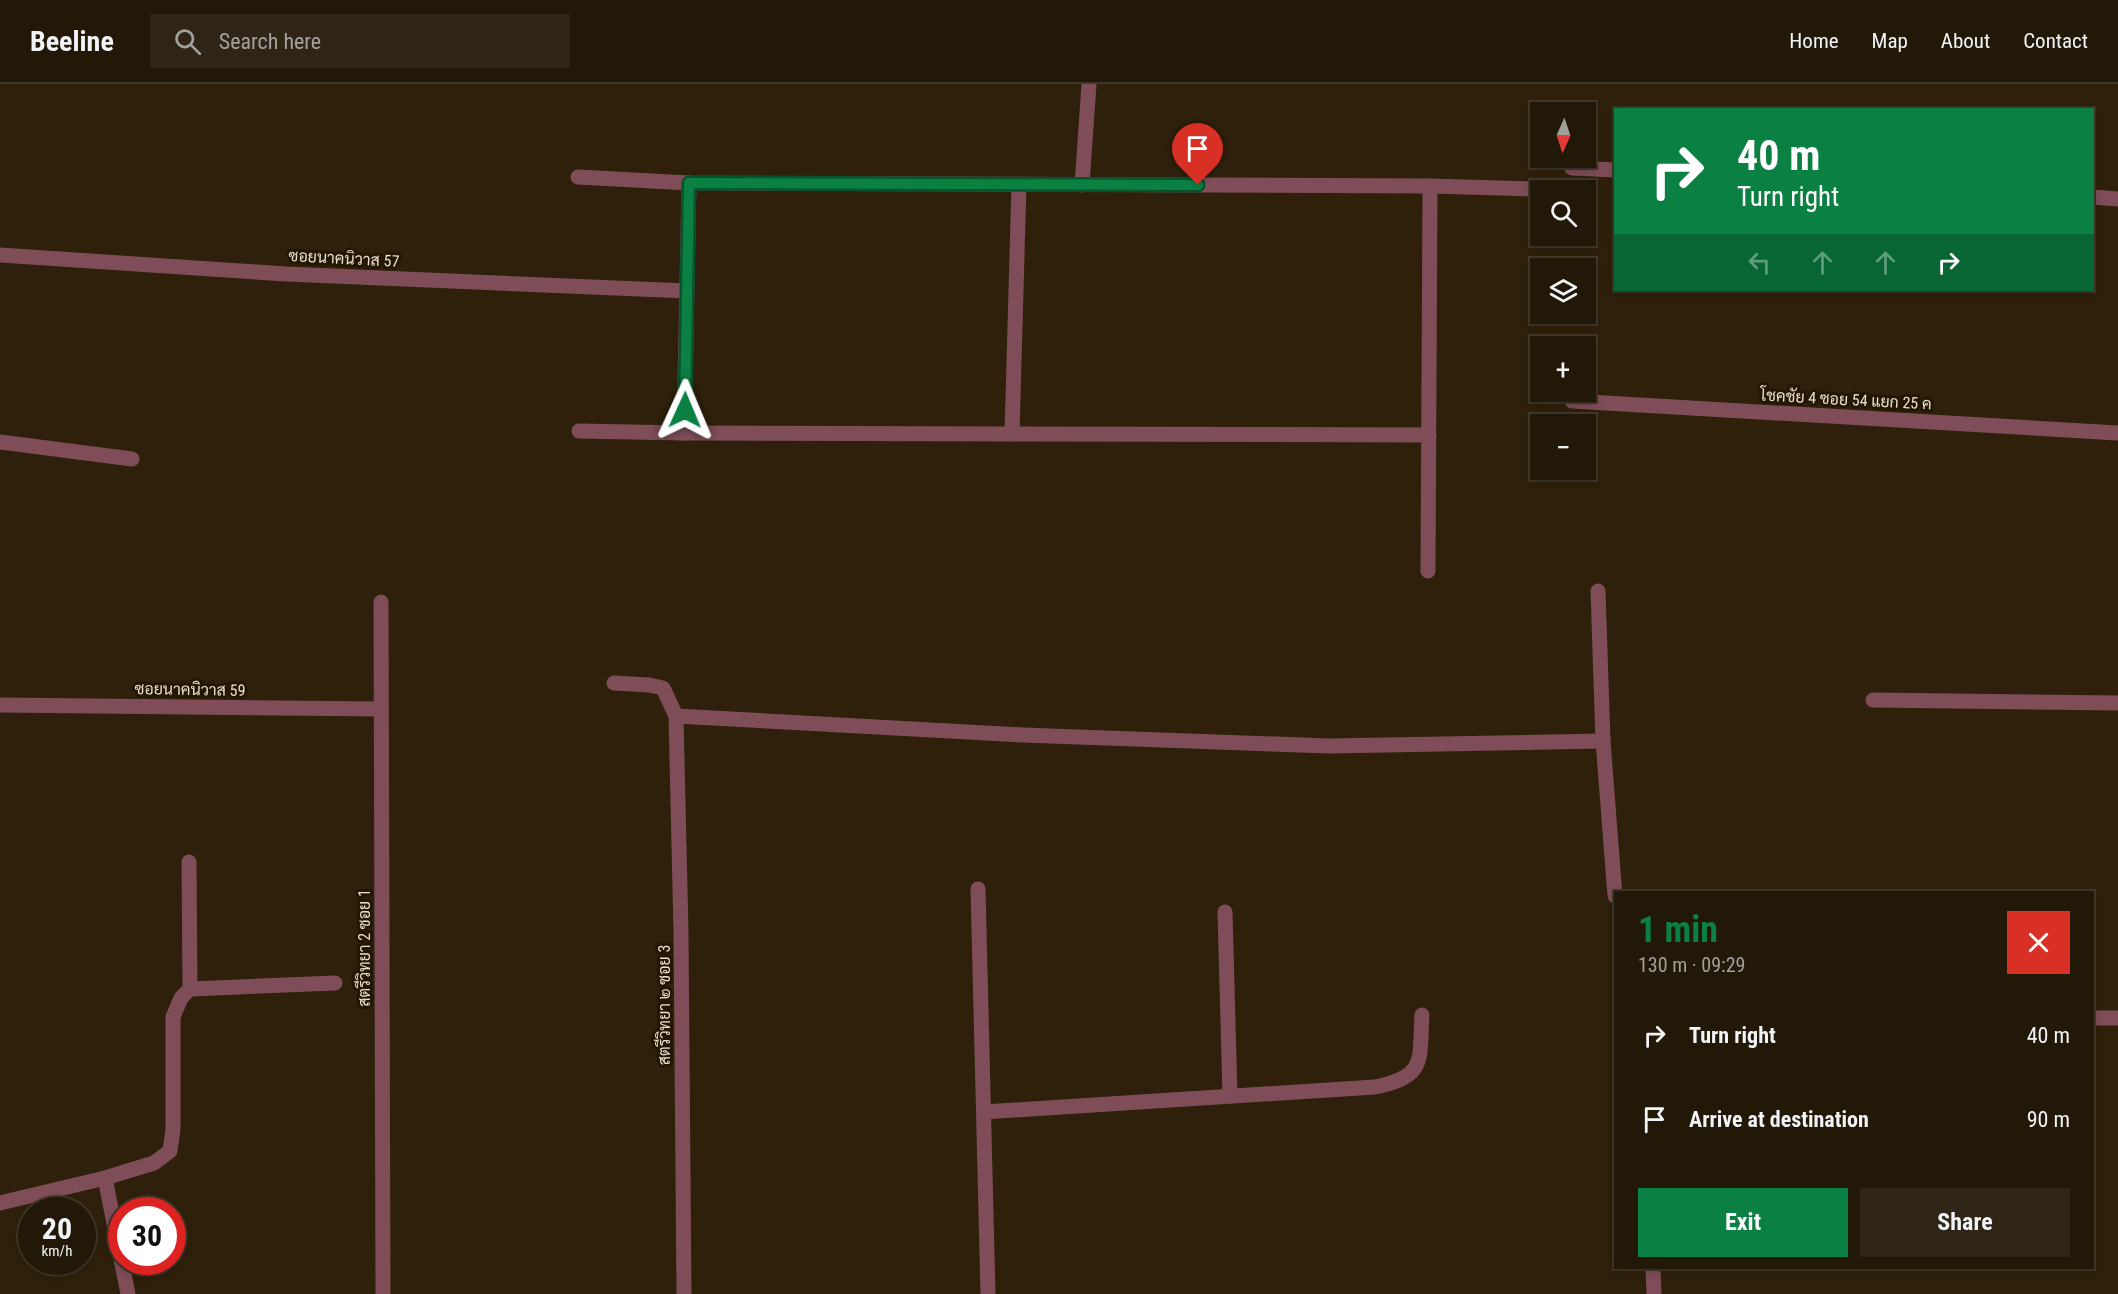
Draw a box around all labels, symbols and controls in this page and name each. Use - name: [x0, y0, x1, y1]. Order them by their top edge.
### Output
- search box: [150, 14, 570, 68]
- text: Beeline: [30, 25, 114, 58]
- icon: search: [171, 25, 204, 58]
- text: Search here: [219, 29, 321, 54]
- text: Home: [1789, 29, 1839, 53]
- text: Map: [1872, 29, 1908, 53]
- text: About: [1941, 29, 1990, 53]
- text: Contact: [2023, 29, 2088, 53]
- north arrow: [1530, 102, 1596, 168]
- map controls: [1530, 102, 1596, 480]
- pin: [1172, 123, 1223, 185]
- text: 40 m: [1737, 131, 1820, 180]
- icon: arrive: [1181, 132, 1214, 165]
- icon: right: [1638, 132, 1716, 210]
- button: search: [1530, 180, 1596, 246]
- text: Turn right: [1737, 181, 1839, 213]
- street label: ซอยนาคนิวาส 57: [288, 246, 400, 271]
- icon: left: [1743, 246, 1776, 279]
- icon: ahead: [1806, 246, 1839, 279]
- icon: ahead: [1869, 246, 1902, 279]
- icon: right: [1932, 246, 1965, 279]
- button: layers: [1530, 258, 1596, 324]
- button: +: [1530, 336, 1596, 402]
- position arrow: [653, 378, 717, 442]
- street label: โชคชัย 4 ซอย 54 แยก 25 ค: [1759, 383, 1932, 413]
- button: −: [1530, 414, 1596, 480]
- street label: ซอยนาคนิวาส 59: [134, 679, 246, 700]
- street label: สตรีวิทยา 2 ซอย 1: [353, 889, 374, 1007]
- text: 1 min: [1638, 909, 1718, 951]
- button: close: [2007, 911, 2070, 974]
- street label: สตรีวิทยา ๒ ซอย 3: [653, 945, 674, 1065]
- text: 130 m · 09:29: [1638, 953, 1745, 977]
- icon: right: [1638, 1019, 1671, 1052]
- text: Turn right: [1689, 1023, 1776, 1048]
- text: 40 m: [2027, 1023, 2070, 1048]
- icon: arrive: [1638, 1103, 1671, 1136]
- text: Arrive at destination: [1689, 1107, 1869, 1132]
- text: 90 m: [2027, 1107, 2070, 1132]
- button: Exit: [1638, 1188, 1848, 1257]
- button: Share: [1860, 1188, 2070, 1257]
- speed limit sign: 30: [108, 1197, 186, 1275]
- text: 20: [42, 1211, 72, 1246]
- text: km/h: [42, 1242, 72, 1260]

